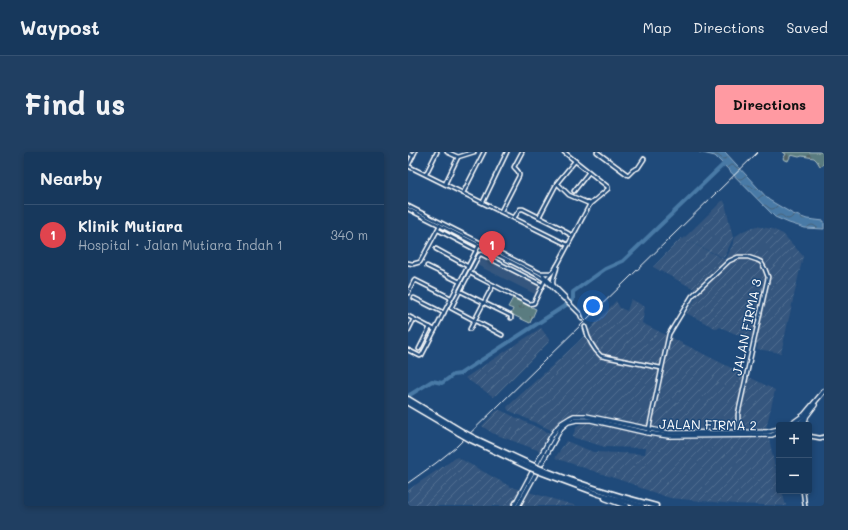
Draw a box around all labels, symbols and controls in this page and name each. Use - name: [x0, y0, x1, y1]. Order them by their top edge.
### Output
- text: Waypost: [20, 15, 100, 40]
- text: Map: [643, 18, 671, 37]
- text: Directions: [693, 18, 764, 37]
- text: Saved: [786, 18, 828, 37]
- button: Directions: [715, 85, 824, 124]
- text: Find us: [24, 86, 125, 122]
- text: Nearby: [40, 167, 102, 189]
- text: Klinik Mutiara: [78, 216, 183, 236]
- text: 1: [50, 226, 56, 243]
- text: 340 m: [330, 226, 368, 243]
- pin: 1: [479, 231, 505, 264]
- text: Hospital · Jalan Mutiara Indah 1: [78, 236, 283, 253]
- street label: JALAN FIRMA 3: [727, 277, 765, 377]
- your location: [583, 296, 603, 316]
- street label: JALAN FIRMA 2: [659, 415, 757, 433]
- map controls: [776, 422, 812, 494]
- button: +: [776, 422, 812, 458]
- button: −: [776, 458, 812, 494]

